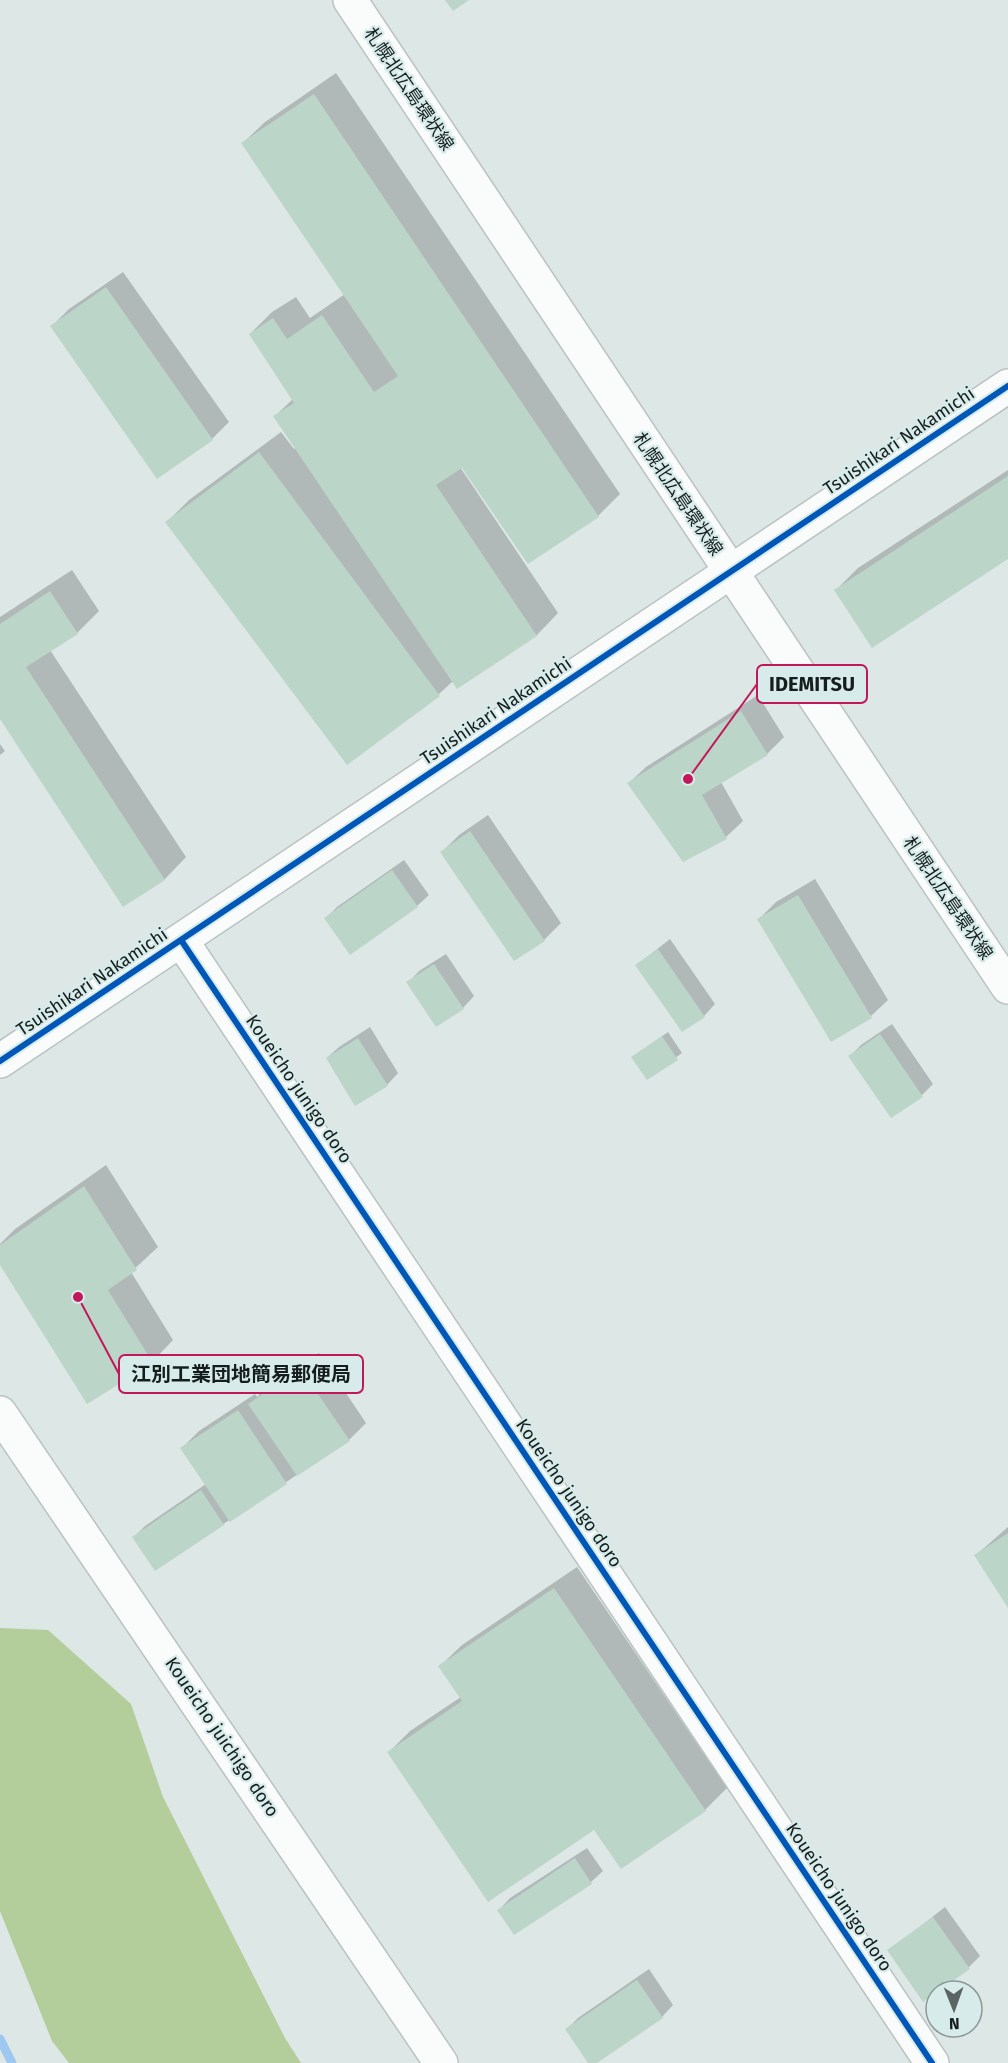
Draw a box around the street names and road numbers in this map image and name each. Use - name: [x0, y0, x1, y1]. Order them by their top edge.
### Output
- street label: 札幌北広島環状線: [360, 23, 458, 155]
- street label: Tsuishikari Nakamichi: [819, 382, 979, 500]
- street label: 札幌北広島環状線: [629, 428, 727, 560]
- street label: Tsuishikari Nakamichi: [416, 652, 576, 770]
- street label: 札幌北広島環状線: [899, 832, 997, 964]
- street label: Tsuishikari Nakamichi: [12, 923, 172, 1041]
- street label: Koueicho junigo doro: [241, 1011, 357, 1167]
- street label: Koueicho junigo doro: [511, 1415, 627, 1571]
- street label: Koueicho juichigo doro: [160, 1653, 284, 1821]
- street label: Koueicho junigo doro: [781, 1819, 897, 1975]

